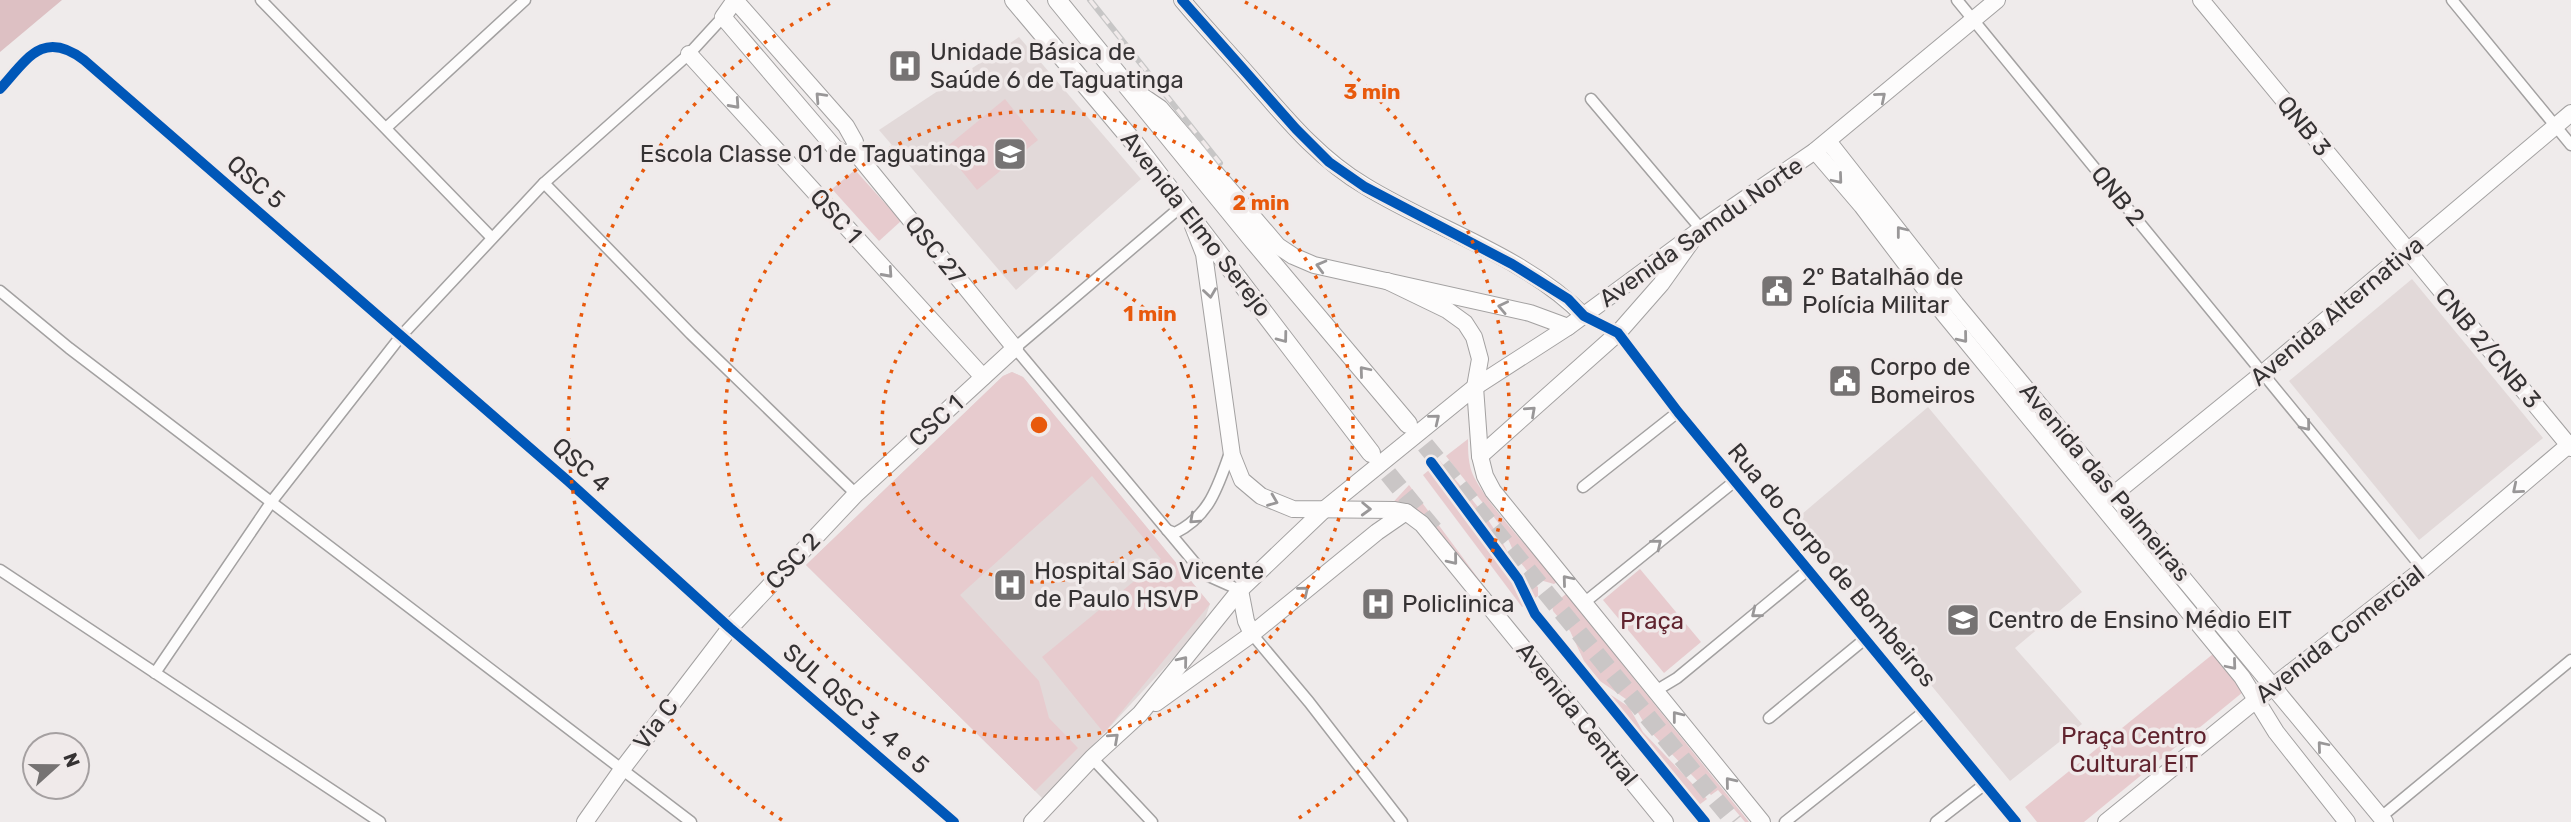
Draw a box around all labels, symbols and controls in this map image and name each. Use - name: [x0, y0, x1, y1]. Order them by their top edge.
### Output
- place label: Unidade Básica de Saúde 6 de Taguatinga: [930, 38, 1184, 94]
- hospital icon: Unidade Básica de Saúde 6 de Taguatinga: [886, 47, 924, 85]
- text: 3 min: [1343, 79, 1401, 104]
- street label: QNB 3: [2271, 90, 2337, 162]
- one-way arrow: [815, 92, 828, 105]
- one-way arrow: [1872, 93, 1885, 105]
- one-way arrow: [727, 96, 739, 109]
- street label: Avenida Elmo Serejo: [1115, 126, 1277, 322]
- school or university icon: Escola Classe 01 de Taguatinga: [991, 135, 1029, 173]
- place label: Escola Classe 01 de Taguatinga: [640, 140, 986, 168]
- street label: QSC 5: [221, 149, 291, 215]
- street label: Avenida Samdu Norte: [1594, 151, 1808, 313]
- street label: QNB 2: [2085, 160, 2151, 232]
- one-way arrow: [1830, 170, 1842, 183]
- street label: QSC 1: [804, 183, 868, 249]
- text: 2 min: [1233, 190, 1289, 215]
- street label: QSC 27: [899, 210, 971, 290]
- one-way arrow: [1896, 227, 1909, 239]
- street label: Avenida Alternativa: [2245, 230, 2429, 392]
- one-way arrow: [1315, 260, 1327, 275]
- place label: 2º Batalhão de Polícia Militar: [1802, 263, 1963, 319]
- one-way arrow: [880, 265, 892, 278]
- public building icon: 2º Batalhão de Polícia Militar: [1758, 272, 1796, 310]
- street label: CNB 2/CNB 3: [2429, 282, 2547, 414]
- one-way arrow: [1202, 288, 1217, 299]
- text: 1 min: [1123, 301, 1177, 326]
- one-way arrow: [1497, 301, 1509, 316]
- one-way arrow: [1955, 329, 1967, 342]
- one-way arrow: [1275, 330, 1288, 343]
- place label: Corpo de Bomeiros: [1870, 353, 1975, 409]
- public building icon: Corpo de Bomeiros: [1826, 362, 1864, 400]
- one-way arrow: [1360, 367, 1372, 380]
- street label: Avenida das Palmeiras: [2014, 377, 2196, 587]
- street label: CSC 1: [903, 389, 969, 453]
- one-way arrow: [1523, 407, 1536, 419]
- centre of rings: [1027, 413, 1051, 437]
- one-way arrow: [1427, 414, 1439, 427]
- one-way arrow: [2298, 417, 2310, 430]
- street label: QSC 4: [546, 432, 616, 498]
- street label: Rua do Corpo de Bombeiros: [1722, 438, 1942, 692]
- one-way arrow: [2512, 481, 2525, 493]
- one-way arrow: [1266, 492, 1278, 506]
- one-way arrow: [1361, 502, 1372, 517]
- one-way arrow: [1189, 511, 1202, 523]
- street label: CSC 2: [760, 527, 826, 595]
- one-way arrow: [1650, 539, 1662, 552]
- one-way arrow: [1445, 553, 1458, 565]
- place label: Hospital São Vicente de Paulo HSVP: [1034, 557, 1264, 613]
- street label: Avenida Comercial: [2250, 559, 2430, 709]
- hospital icon: Hospital São Vicente de Paulo HSVP: [991, 566, 1029, 604]
- one-way arrow: [1563, 576, 1576, 588]
- hospital icon: Policlinica: [1359, 585, 1397, 623]
- one-way arrow: [1296, 587, 1309, 599]
- place label: Policlinica: [1402, 590, 1514, 618]
- school or university icon: Centro de Ensino Médio EIT: [1944, 601, 1982, 639]
- one-way arrow: [1751, 605, 1763, 618]
- place label: Centro de Ensino Médio EIT: [1988, 606, 2292, 634]
- park label: Praça: [1620, 607, 1684, 635]
- street label: Avenida Central: [1511, 637, 1643, 791]
- street label: SUL QSC 3, 4 e 5: [777, 638, 935, 780]
- one-way arrow: [1174, 656, 1187, 669]
- one-way arrow: [2224, 657, 2237, 669]
- street label: Via C: [628, 693, 684, 755]
- one-way arrow: [1673, 711, 1686, 723]
- park label: Praça Centro Cultural EIT: [2061, 722, 2207, 778]
- north arrow: [21, 731, 91, 801]
- one-way arrow: [1106, 734, 1119, 746]
- one-way arrow: [2318, 742, 2330, 755]
- text: N: [58, 750, 85, 771]
- one-way arrow: [1726, 777, 1738, 790]

